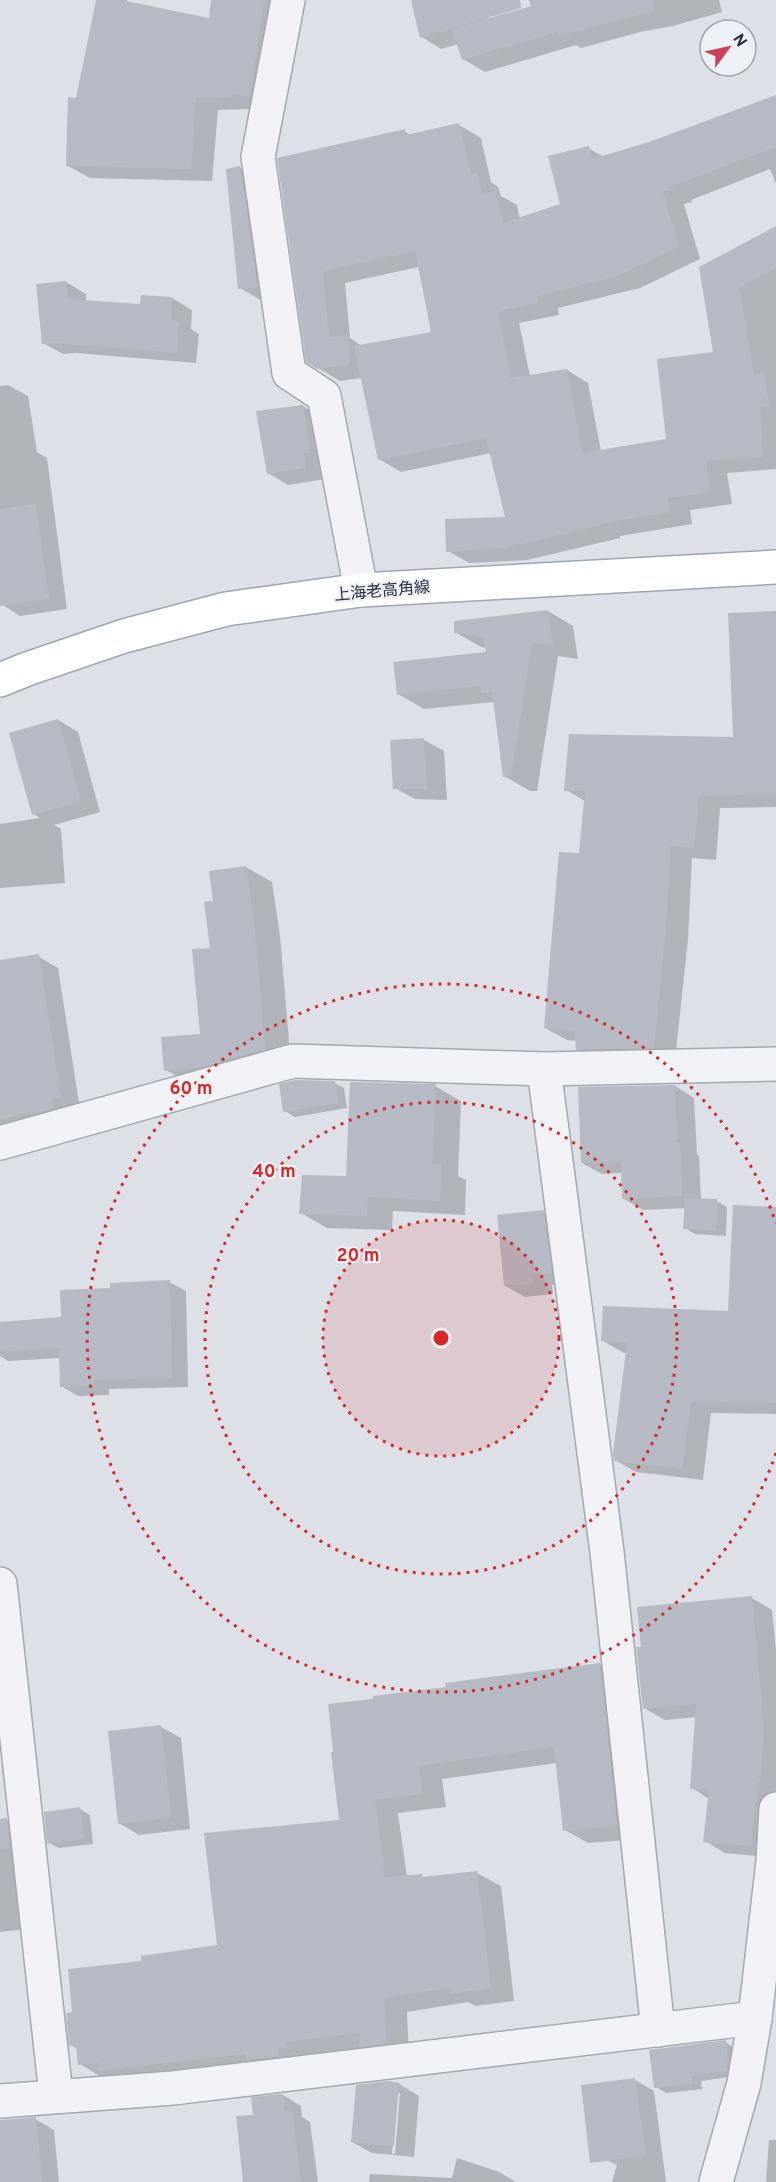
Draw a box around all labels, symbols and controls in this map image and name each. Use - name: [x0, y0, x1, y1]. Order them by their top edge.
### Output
- north arrow: [698, 18, 758, 78]
- text: N: [727, 31, 750, 51]
- street label: 上海老高角線: [333, 578, 431, 606]
- text: 60 m: [169, 1078, 213, 1101]
- text: 40 m: [252, 1161, 296, 1184]
- text: 20 m: [336, 1245, 380, 1268]
- centre of rings: [431, 1328, 451, 1348]

